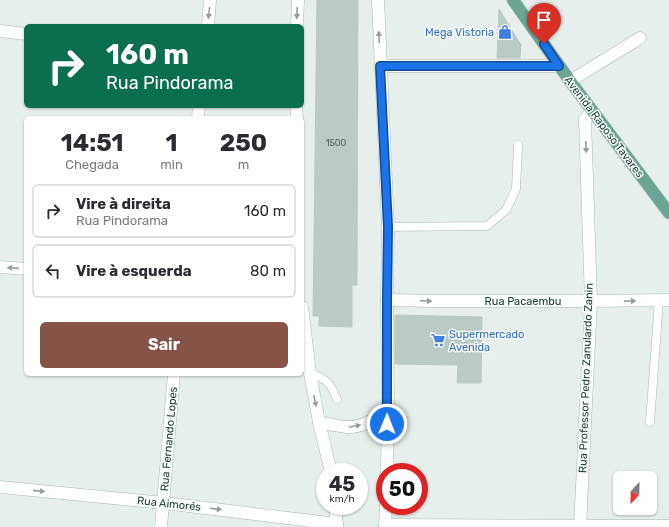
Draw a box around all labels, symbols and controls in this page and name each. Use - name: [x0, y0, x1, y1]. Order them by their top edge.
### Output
- pin: [527, 3, 561, 44]
- one-way arrow: [206, 7, 212, 19]
- one-way arrow: [294, 7, 300, 20]
- icon: arrive: [533, 9, 555, 31]
- shop icon: Mega Vistoria: [497, 24, 513, 40]
- place label: Mega Vistoria: [425, 26, 494, 39]
- one-way arrow: [376, 30, 382, 43]
- text: 160 m: [106, 38, 189, 71]
- icon: right: [40, 40, 92, 92]
- text: Rua Pindorama: [106, 72, 233, 94]
- street label: Avenida Raposo Tavares: [562, 74, 647, 180]
- text: 14:51: [61, 129, 123, 157]
- text: 1: [166, 129, 178, 157]
- text: 250: [220, 129, 267, 157]
- house number: 1500: [326, 138, 347, 148]
- one-way arrow: [583, 141, 590, 153]
- text: Chegada: [65, 157, 119, 172]
- text: min: [160, 157, 183, 172]
- text: m: [238, 157, 249, 172]
- text: Vire à direita: [76, 195, 171, 213]
- icon: right: [42, 200, 64, 222]
- text: 160 m: [244, 202, 286, 220]
- text: Rua Pindorama: [76, 213, 168, 228]
- icon: left: [42, 260, 64, 282]
- text: Vire à esquerda: [76, 262, 192, 280]
- text: 80 m: [250, 262, 286, 280]
- one-way arrow: [7, 265, 19, 272]
- street label: Rua Professor Pedro Zanulardo Zanin: [576, 283, 596, 473]
- street label: Rua Pacaembu: [485, 295, 561, 308]
- one-way arrow: [420, 297, 432, 304]
- one-way arrow: [624, 298, 637, 304]
- button: Sair: [40, 322, 288, 368]
- place label: Supermercado Avenida: [449, 328, 524, 354]
- supermarket icon: Supermercado Avenida: [430, 332, 446, 348]
- street label: Rua Fernando Lopes: [158, 386, 180, 492]
- one-way arrow: [312, 395, 318, 407]
- position arrow: [366, 403, 408, 445]
- one-way arrow: [349, 422, 361, 428]
- speed limit sign: 50: [376, 463, 428, 515]
- north arrow: [613, 471, 657, 515]
- map controls: [613, 471, 657, 515]
- text: 45: [329, 472, 355, 496]
- one-way arrow: [33, 487, 45, 494]
- text: km/h: [330, 493, 354, 505]
- street label: Rua Aimorés: [136, 494, 202, 514]
- one-way arrow: [210, 506, 222, 513]

